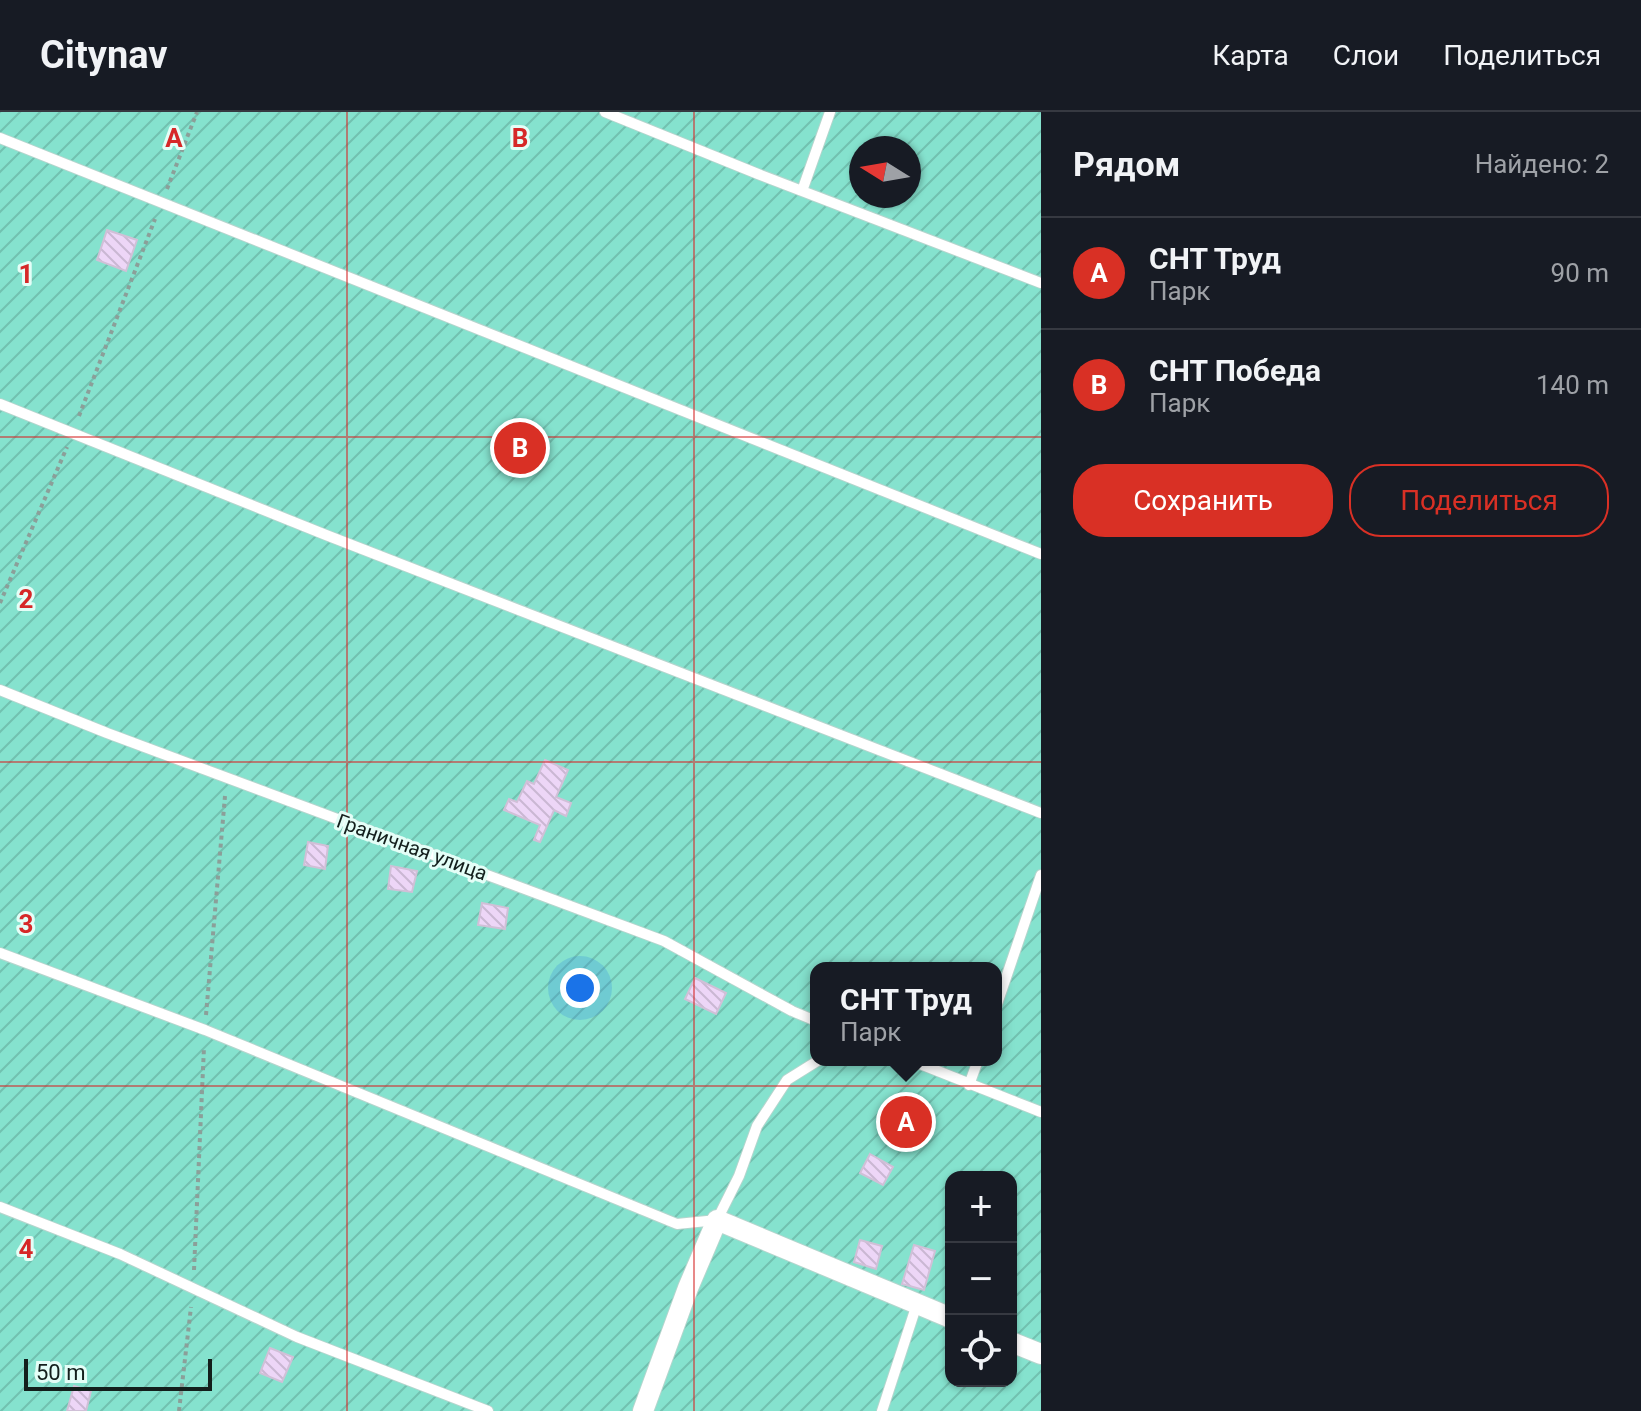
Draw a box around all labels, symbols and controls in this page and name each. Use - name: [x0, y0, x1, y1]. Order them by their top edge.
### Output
- text: Citynav: [40, 33, 168, 77]
- text: Карта: [1212, 39, 1289, 72]
- text: Слои: [1333, 39, 1399, 72]
- text: Поделиться: [1443, 39, 1601, 72]
- text: A: [165, 123, 183, 153]
- text: B: [512, 123, 528, 153]
- north arrow: [849, 136, 921, 208]
- text: Рядом: [1073, 144, 1180, 184]
- text: Найдено: 2: [1475, 149, 1609, 179]
- text: СНТ Труд: [1149, 241, 1281, 276]
- text: A: [1090, 258, 1108, 288]
- text: 90 m: [1551, 258, 1609, 288]
- text: 1: [19, 259, 33, 289]
- text: Парк: [1149, 276, 1210, 306]
- text: СНТ Победа: [1149, 353, 1321, 388]
- text: B: [1091, 370, 1107, 400]
- text: 140 m: [1536, 370, 1609, 400]
- text: Парк: [1149, 388, 1210, 418]
- pin: B: [494, 418, 546, 478]
- button: Сохранить: [1073, 464, 1333, 537]
- button: Поделиться: [1349, 464, 1609, 537]
- text: 2: [19, 584, 33, 614]
- street label: Граничная улица: [333, 809, 491, 885]
- text: 3: [19, 909, 33, 939]
- popup: [810, 962, 1002, 1066]
- your location: [560, 968, 600, 1008]
- text: СНТ Труд: [840, 982, 972, 1017]
- text: Парк: [840, 1017, 901, 1047]
- pin: A: [880, 1092, 932, 1152]
- map controls: [945, 1171, 1017, 1387]
- button: +: [945, 1171, 1017, 1243]
- text: 4: [19, 1234, 34, 1264]
- button: −: [945, 1243, 1017, 1315]
- button: locate: [945, 1315, 1017, 1387]
- scale bar: [24, 1355, 212, 1391]
- text: 50 m: [36, 1360, 85, 1385]

